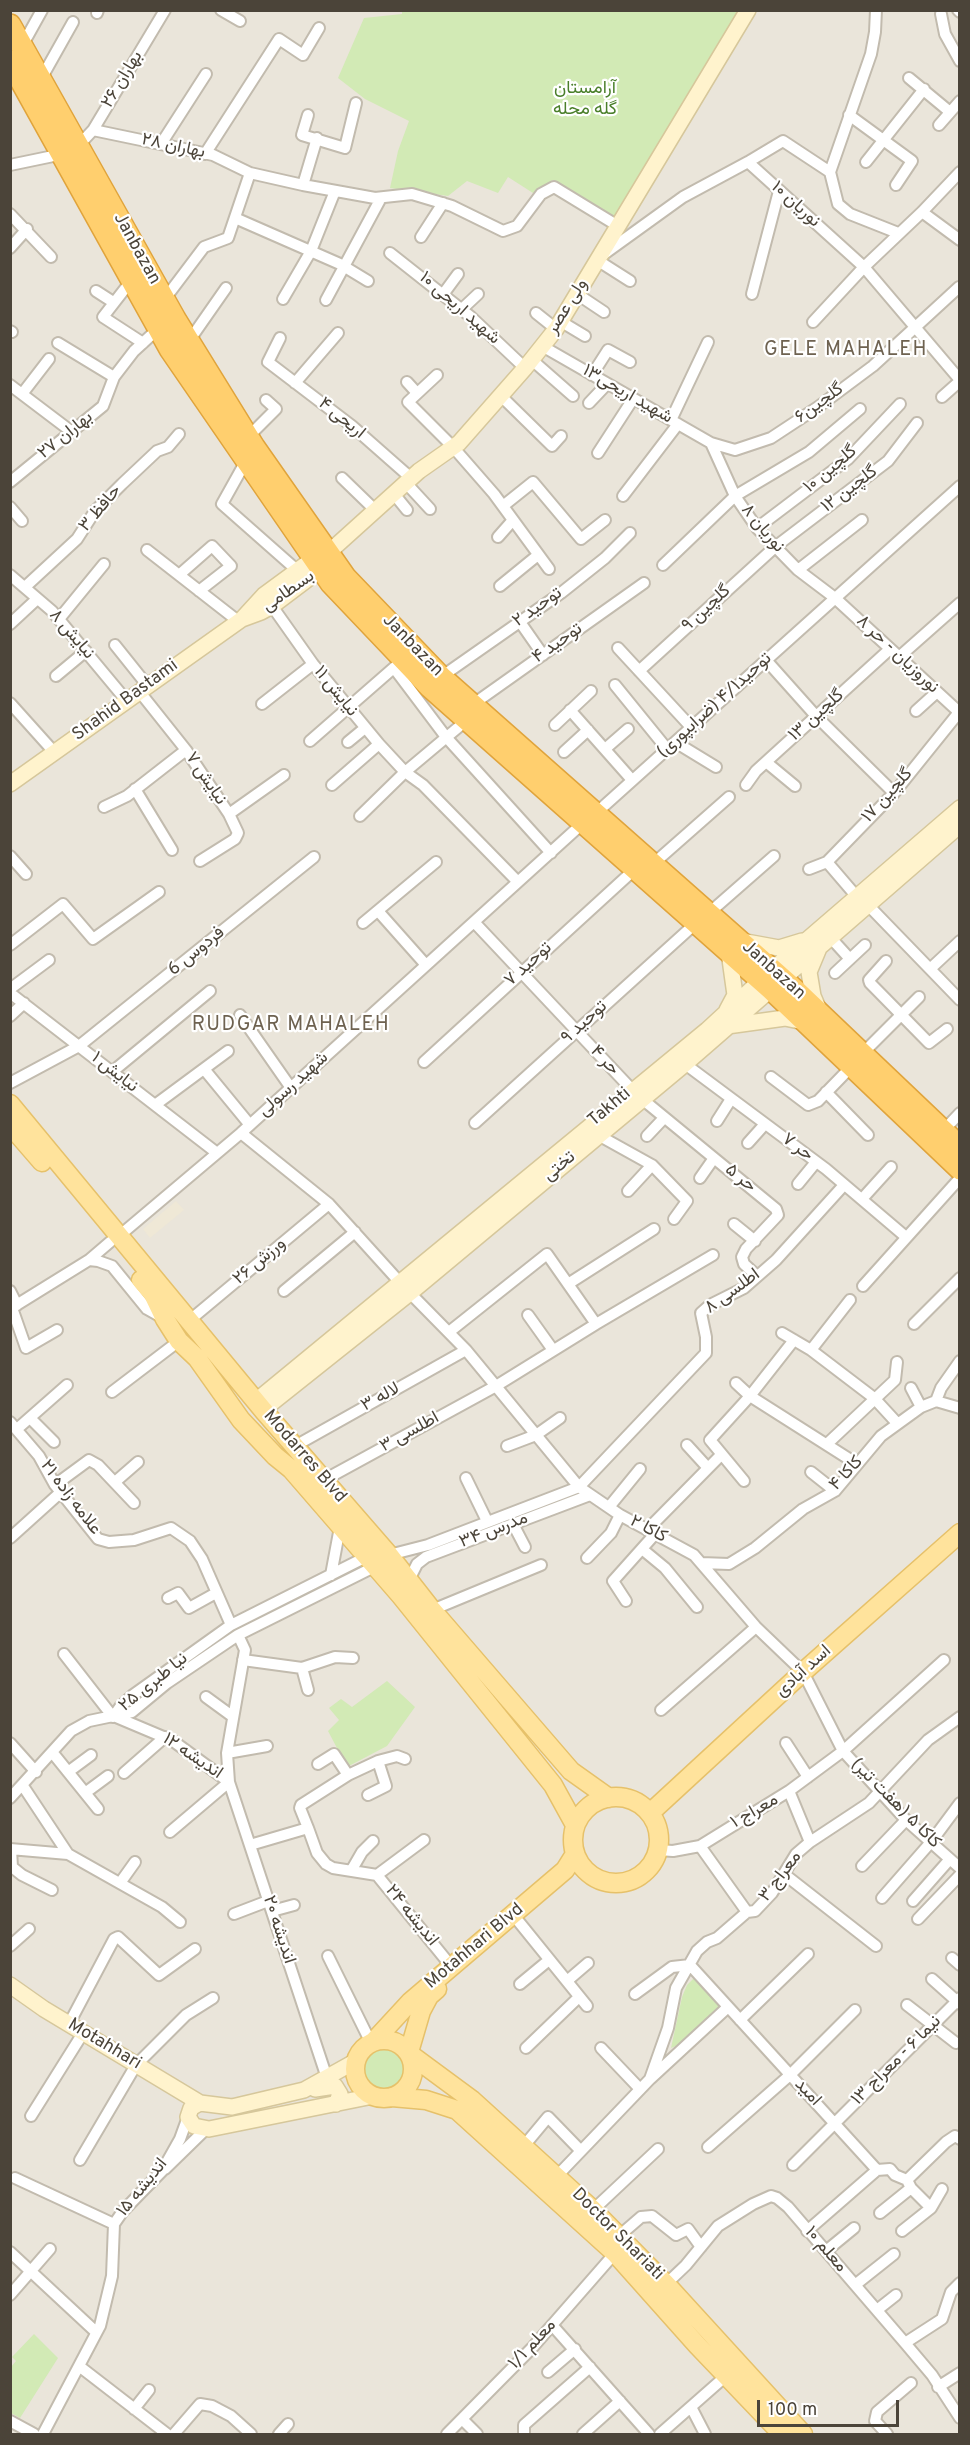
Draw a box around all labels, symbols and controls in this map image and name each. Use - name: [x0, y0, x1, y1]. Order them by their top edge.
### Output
- street label: بهاران ۲۶: [98, 48, 148, 112]
- park label: آرامستان گله محله: [553, 78, 617, 121]
- street label: بهاران ۲۸: [139, 130, 207, 164]
- street label: نوریان ۱۰: [766, 177, 824, 233]
- street label: Janbazan: [108, 209, 164, 289]
- street label: شهید اریحی ۱۰: [414, 268, 504, 350]
- street label: ولی عصر: [543, 275, 593, 339]
- district label: GELE MAHALEH: [764, 339, 928, 363]
- street label: شهید اریحی۱۳: [578, 361, 676, 429]
- street label: گلچین۶: [791, 379, 849, 429]
- street label: اریحی ۴: [313, 393, 369, 445]
- street label: بهاران ۲۷: [34, 407, 98, 465]
- street label: گلچین ۱۰: [800, 441, 862, 499]
- street label: گلچین ۱۲: [818, 462, 882, 518]
- street label: حافظ ۳: [75, 481, 127, 537]
- street label: نوریان ۸: [736, 500, 788, 558]
- street label: بسطامی: [259, 566, 319, 618]
- street label: گلچین ۹: [678, 581, 736, 637]
- street label: توحید ۲: [509, 583, 567, 633]
- street label: نیایش ۸: [43, 606, 99, 664]
- street label: Janbazan: [377, 610, 447, 682]
- street label: نوروزیان - حر ۸: [851, 611, 943, 699]
- street label: توحید ۴: [529, 619, 587, 669]
- street label: توحید۴/۱ (ضرابپوری): [653, 649, 777, 763]
- street label: Shahid Bastami: [69, 655, 183, 747]
- street label: نیایش ۱۱: [308, 662, 362, 722]
- street label: گلچین ۱۳: [785, 685, 849, 747]
- street label: نیایش ۷: [180, 748, 230, 810]
- street label: گلچین ۱۷: [858, 764, 918, 828]
- street label: فردوس 6: [164, 923, 230, 981]
- street label: Janbazan: [737, 937, 809, 1005]
- street label: توحید ۷: [501, 938, 557, 992]
- street label: توحید ۹: [557, 997, 613, 1049]
- district label: RUDGAR MAHALEH: [192, 1014, 390, 1038]
- street label: حر ۴: [585, 1041, 623, 1081]
- street label: نیایش ۱: [86, 1048, 142, 1098]
- street label: شهید رسولی: [254, 1048, 334, 1122]
- street label: Takhti: [584, 1084, 636, 1132]
- street label: حر ۷: [777, 1129, 817, 1167]
- street label: تختی: [539, 1147, 581, 1187]
- street label: حر ۵: [720, 1160, 760, 1198]
- street label: ورزش ۲۶: [229, 1234, 291, 1290]
- street label: اطلسی ۸: [701, 1265, 765, 1319]
- street label: لاله ۳: [358, 1379, 404, 1417]
- street label: Modarres Blvd: [258, 1406, 350, 1508]
- street label: اطلسی ۳: [377, 1408, 443, 1458]
- street label: کاکا ۴: [825, 1452, 869, 1496]
- street label: علامه زاده ۲۱: [35, 1456, 105, 1540]
- street label: مدرس ۳۴: [457, 1508, 531, 1554]
- street label: کاکا ۲: [626, 1511, 670, 1549]
- street label: اسد آبادی: [772, 1641, 836, 1703]
- street label: نیا طبری ۲۵: [115, 1649, 193, 1717]
- street label: اندیشه ۱۲: [158, 1729, 226, 1785]
- street label: کاکا ۵ (هفت تیر): [845, 1754, 945, 1854]
- street label: معراج ۱: [727, 1790, 783, 1834]
- street label: معراج ۳: [755, 1847, 807, 1907]
- street label: اندیشه ۲۴: [380, 1881, 442, 1951]
- street label: اندیشه ۲۰: [257, 1893, 299, 1967]
- street label: Motahhari Blvd: [421, 1900, 529, 1994]
- street label: نیما ۶ - معراج ۱۳: [847, 2011, 947, 2111]
- street label: Motahhari: [63, 2015, 145, 2075]
- street label: امید: [789, 2075, 825, 2111]
- street label: اندیشه ۱۵: [113, 2154, 173, 2222]
- street label: Doctor Shariati: [566, 2184, 668, 2286]
- street label: معلم ۱۰: [799, 2223, 851, 2277]
- street label: معلم ۱/۱: [504, 2316, 562, 2374]
- scale bar: [760, 2388, 902, 2426]
- text: 100 m: [768, 2399, 817, 2422]

